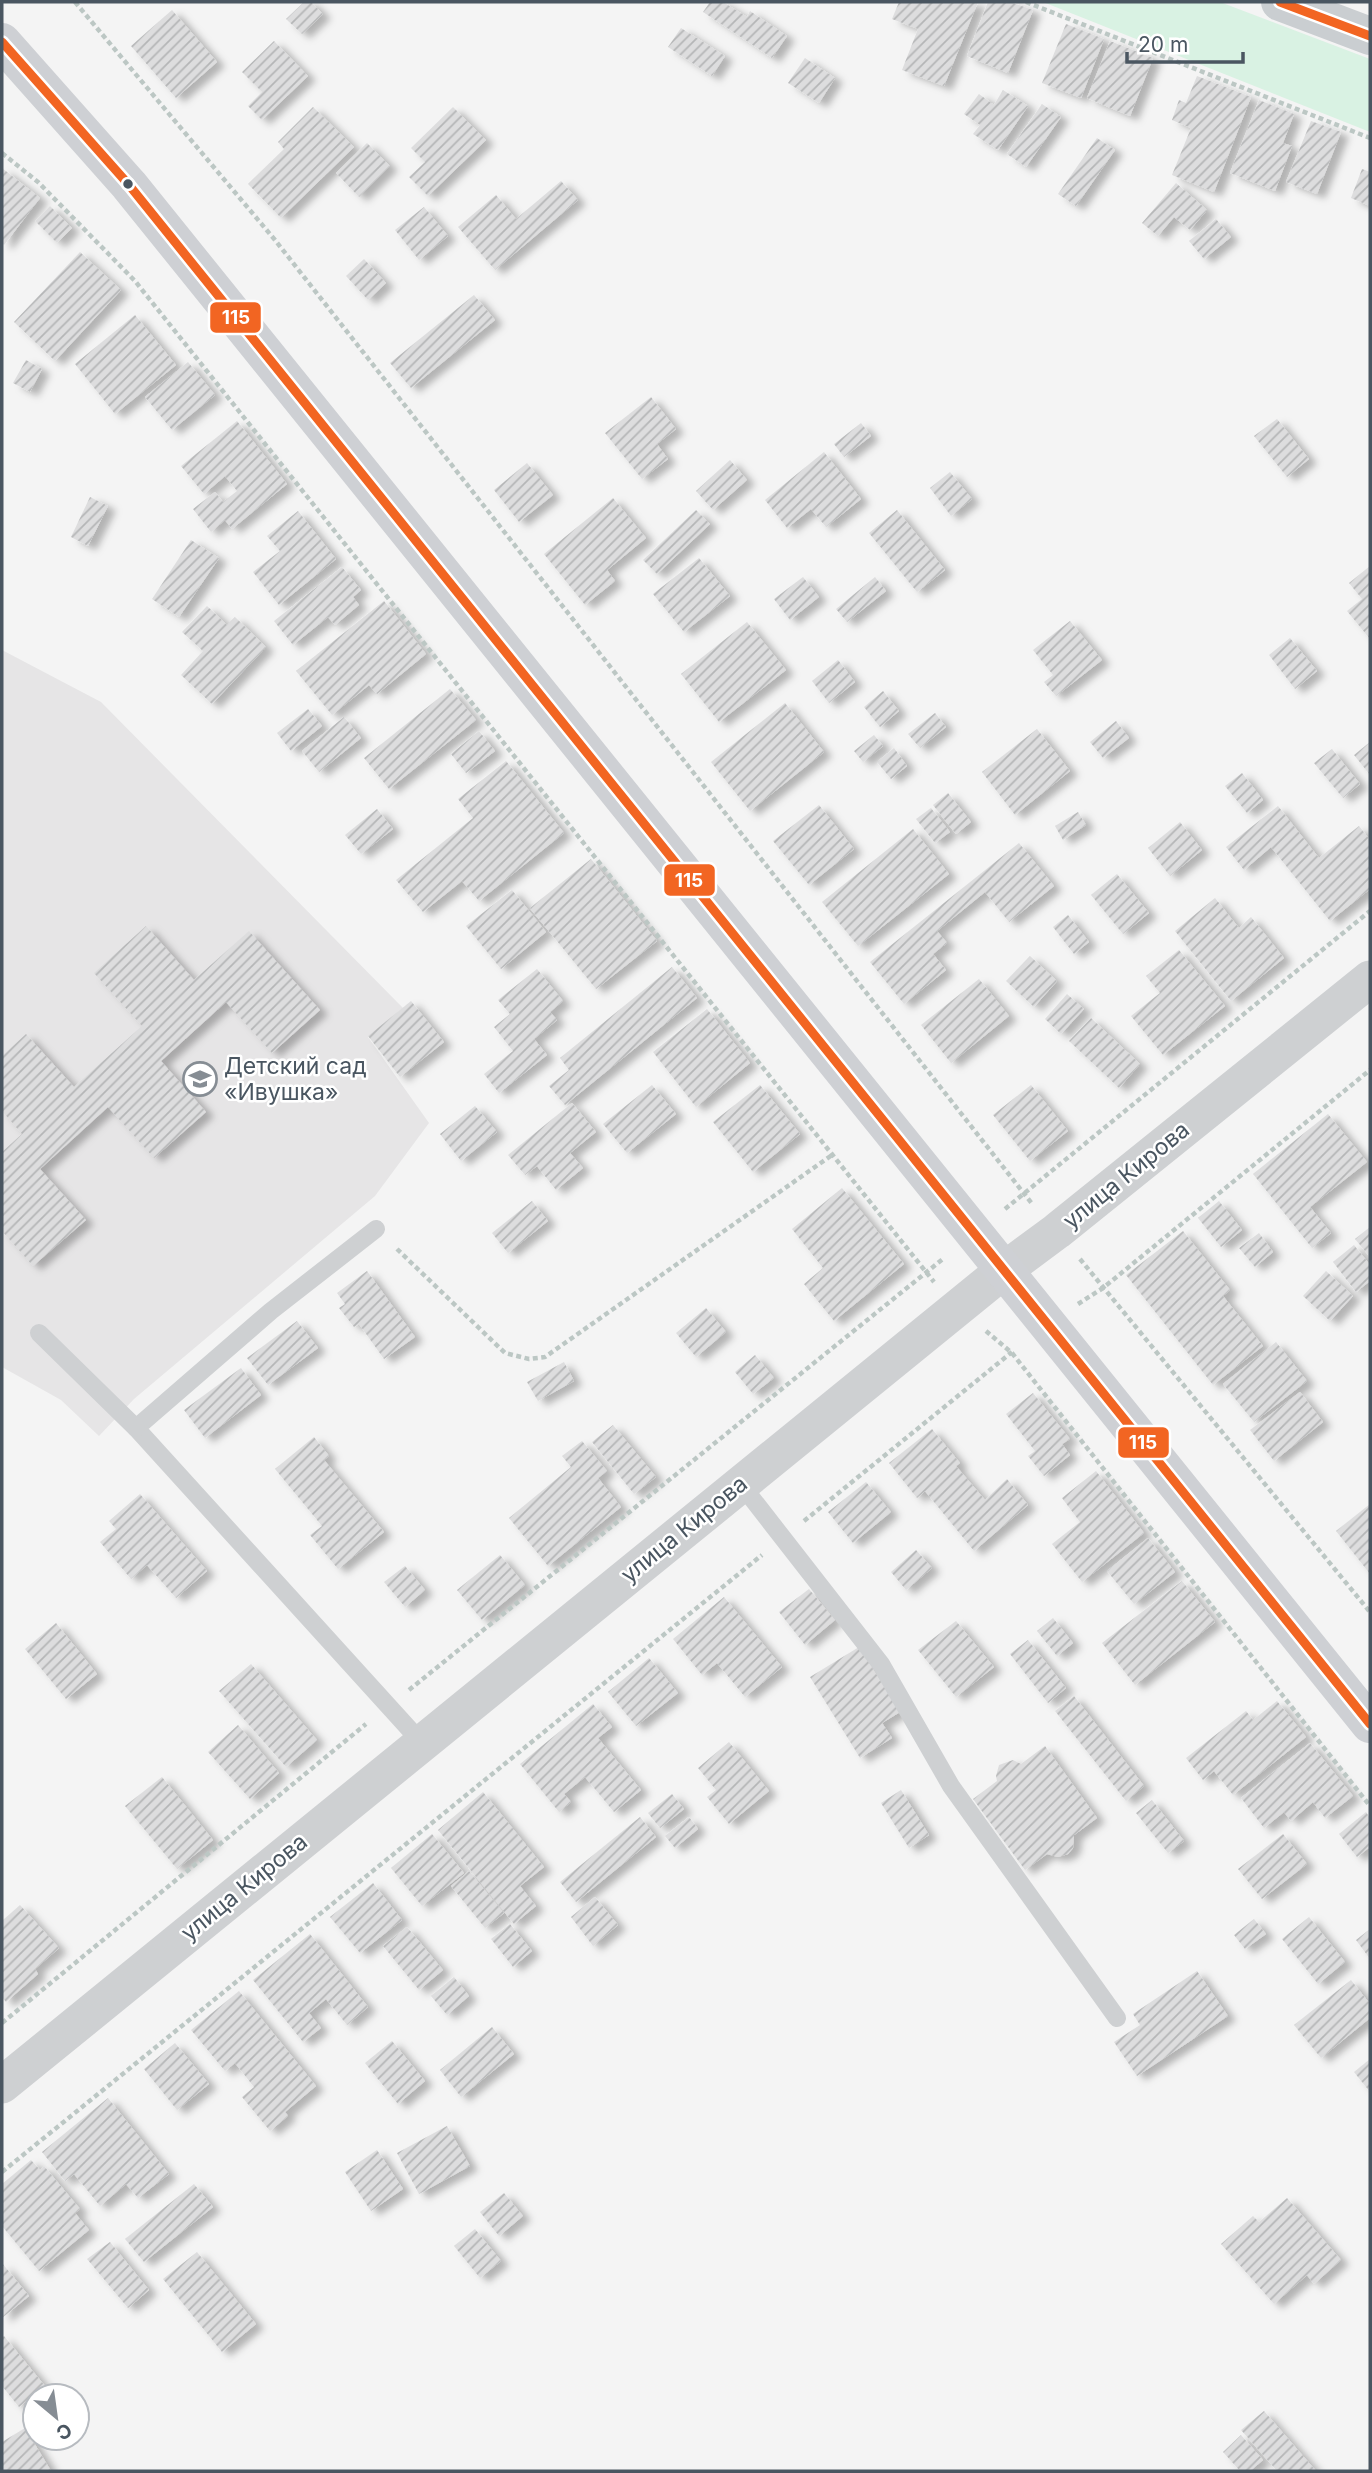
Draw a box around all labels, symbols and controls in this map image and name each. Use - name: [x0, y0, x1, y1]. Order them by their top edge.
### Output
- scale bar: [1127, 21, 1242, 65]
- text: 20 m: [1138, 32, 1188, 57]
- unlabelled marker: [121, 177, 135, 191]
- line badge: 115: [209, 301, 262, 334]
- text: 115: [222, 306, 250, 329]
- line badge: 115: [663, 863, 716, 897]
- text: 115: [675, 869, 703, 892]
- place label: Детский сад «Ивушка»: [224, 1052, 367, 1106]
- school or university icon: Детский сад «Ивушка»: [181, 1060, 219, 1098]
- street label: улица Кирова: [1057, 1115, 1195, 1235]
- line badge: 115: [1117, 1426, 1170, 1459]
- text: 115: [1129, 1431, 1157, 1454]
- street label: улица Кирова: [615, 1469, 753, 1589]
- street label: улица Кирова: [175, 1827, 313, 1947]
- north arrow: [21, 2382, 91, 2452]
- text: С: [52, 2418, 76, 2445]

